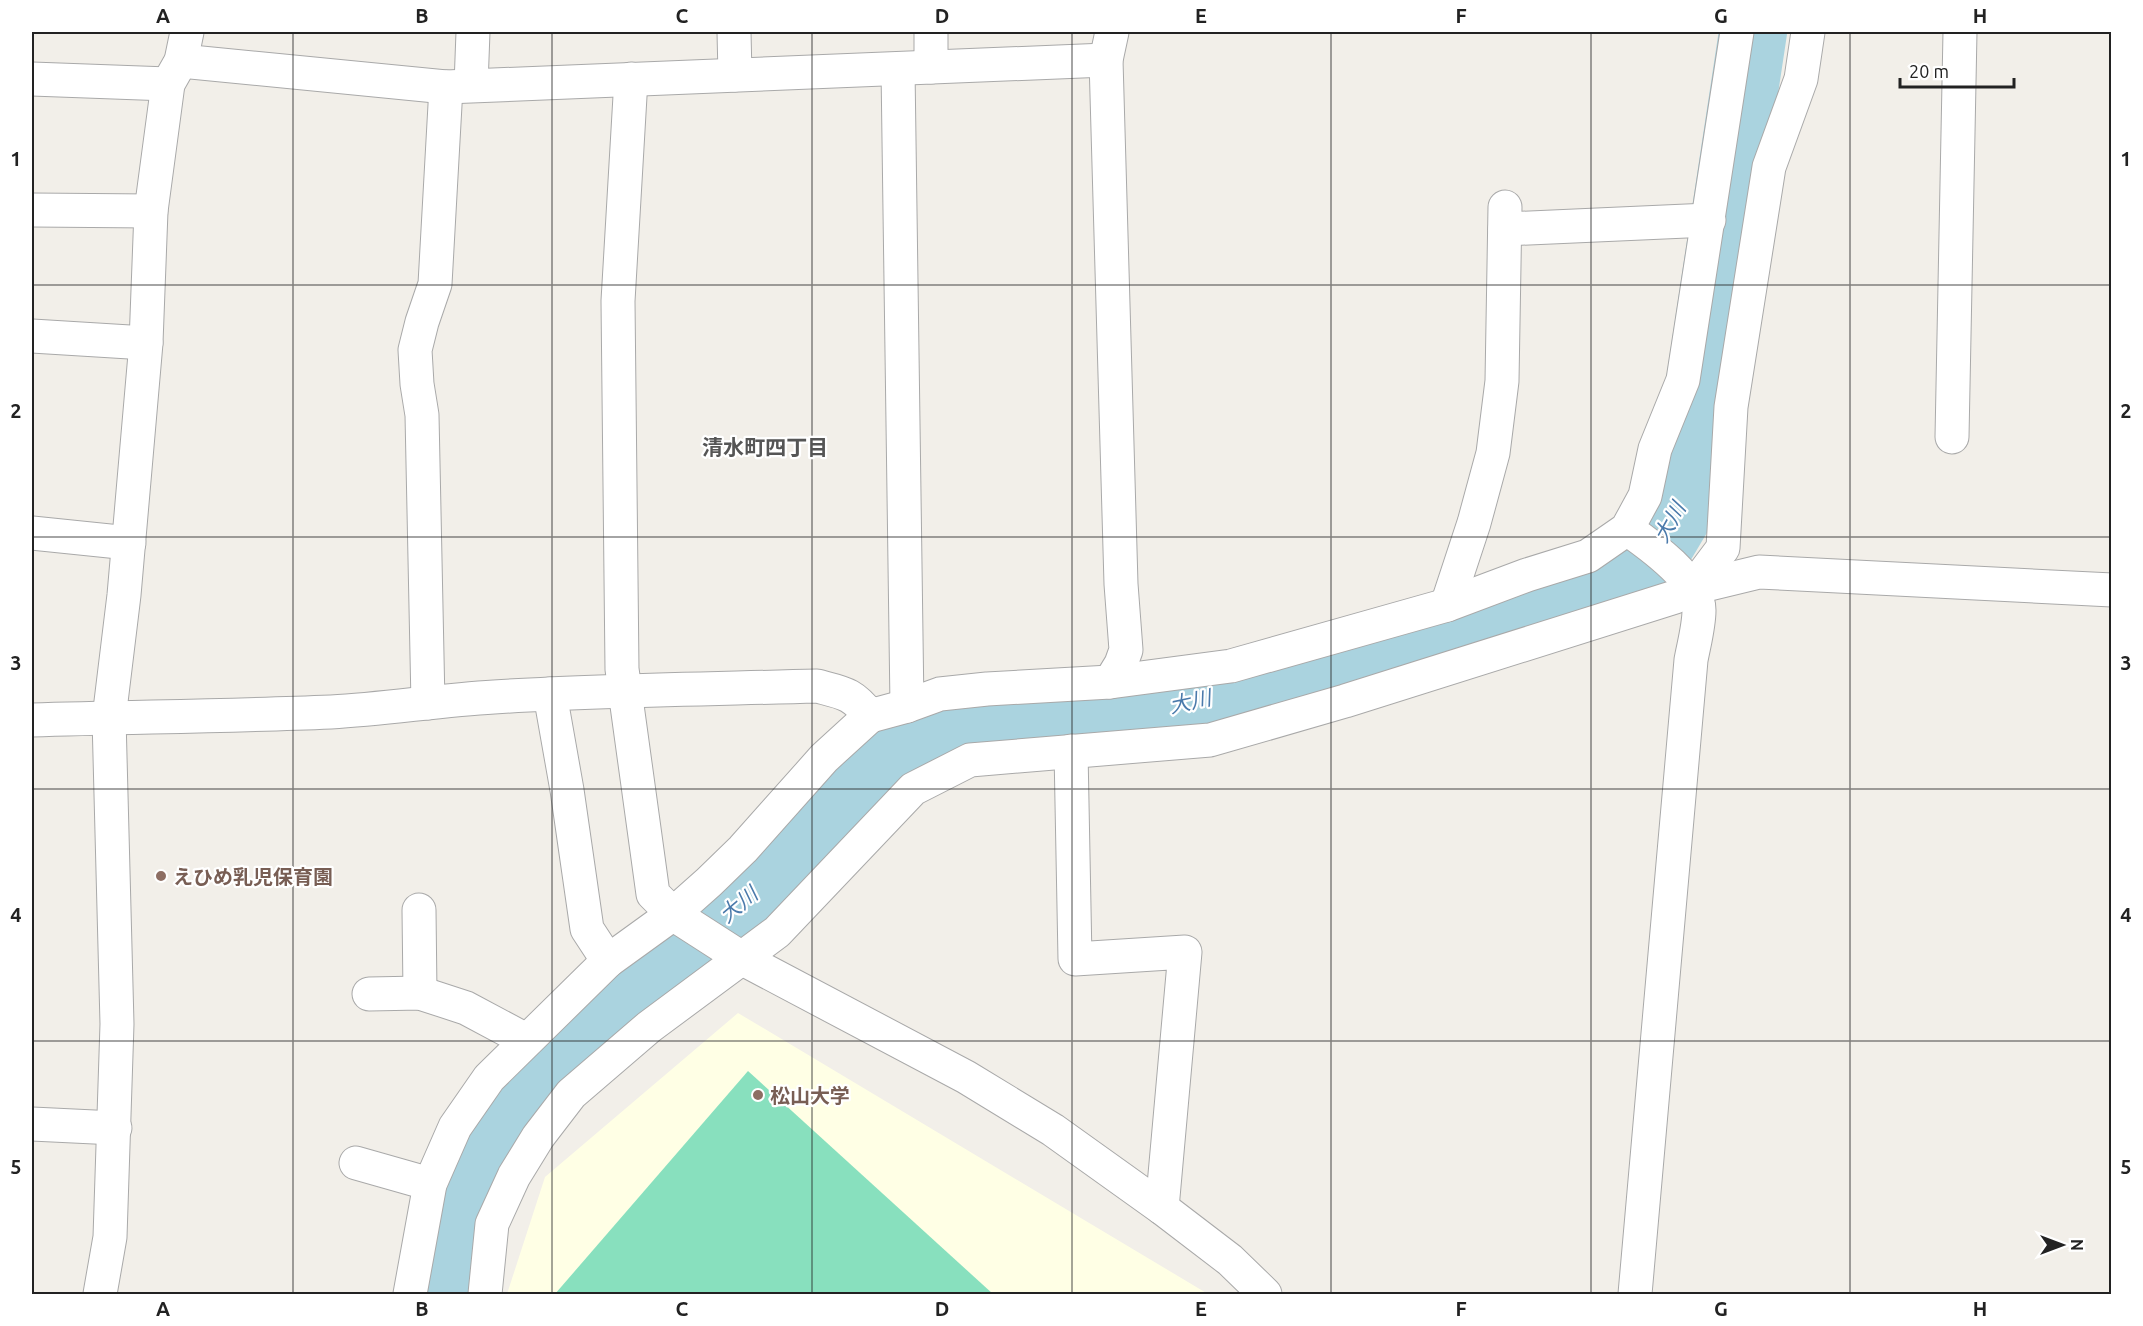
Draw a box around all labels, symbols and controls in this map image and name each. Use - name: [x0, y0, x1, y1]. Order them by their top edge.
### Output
- text: A: [156, 4, 170, 27]
- text: B: [415, 4, 429, 27]
- text: C: [676, 4, 689, 27]
- text: D: [935, 4, 949, 27]
- text: E: [1195, 4, 1207, 27]
- text: F: [1455, 4, 1467, 27]
- text: G: [1714, 4, 1728, 27]
- text: H: [1973, 4, 1987, 27]
- scale bar: [1900, 51, 2014, 89]
- text: 20 m: [1909, 61, 1949, 81]
- text: 1: [10, 147, 22, 170]
- text: 1: [2120, 147, 2132, 170]
- text: 2: [10, 399, 22, 422]
- text: 2: [2120, 399, 2132, 422]
- district label: 清水町四丁目: [702, 435, 828, 459]
- water label: 大川: [1648, 496, 1691, 546]
- text: 3: [10, 651, 22, 674]
- text: 3: [2120, 651, 2132, 674]
- water label: 大川: [1167, 684, 1215, 717]
- place label: えひめ乳児保育園: [173, 865, 333, 888]
- marker: えひめ乳児保育園: [154, 869, 168, 883]
- water label: 大川: [714, 880, 763, 927]
- text: 4: [10, 903, 22, 926]
- text: 4: [2120, 903, 2132, 926]
- place label: 松山大学: [770, 1084, 850, 1107]
- marker: 松山大学: [751, 1088, 765, 1102]
- text: 5: [10, 1155, 22, 1178]
- text: 5: [2120, 1155, 2132, 1178]
- north arrow: [2032, 1215, 2092, 1275]
- text: N: [2068, 1239, 2086, 1251]
- text: A: [156, 1297, 170, 1320]
- text: B: [415, 1297, 429, 1320]
- text: C: [676, 1297, 689, 1320]
- text: D: [935, 1297, 949, 1320]
- text: E: [1195, 1297, 1207, 1320]
- text: F: [1455, 1297, 1467, 1320]
- text: G: [1714, 1297, 1728, 1320]
- text: H: [1973, 1297, 1987, 1320]

